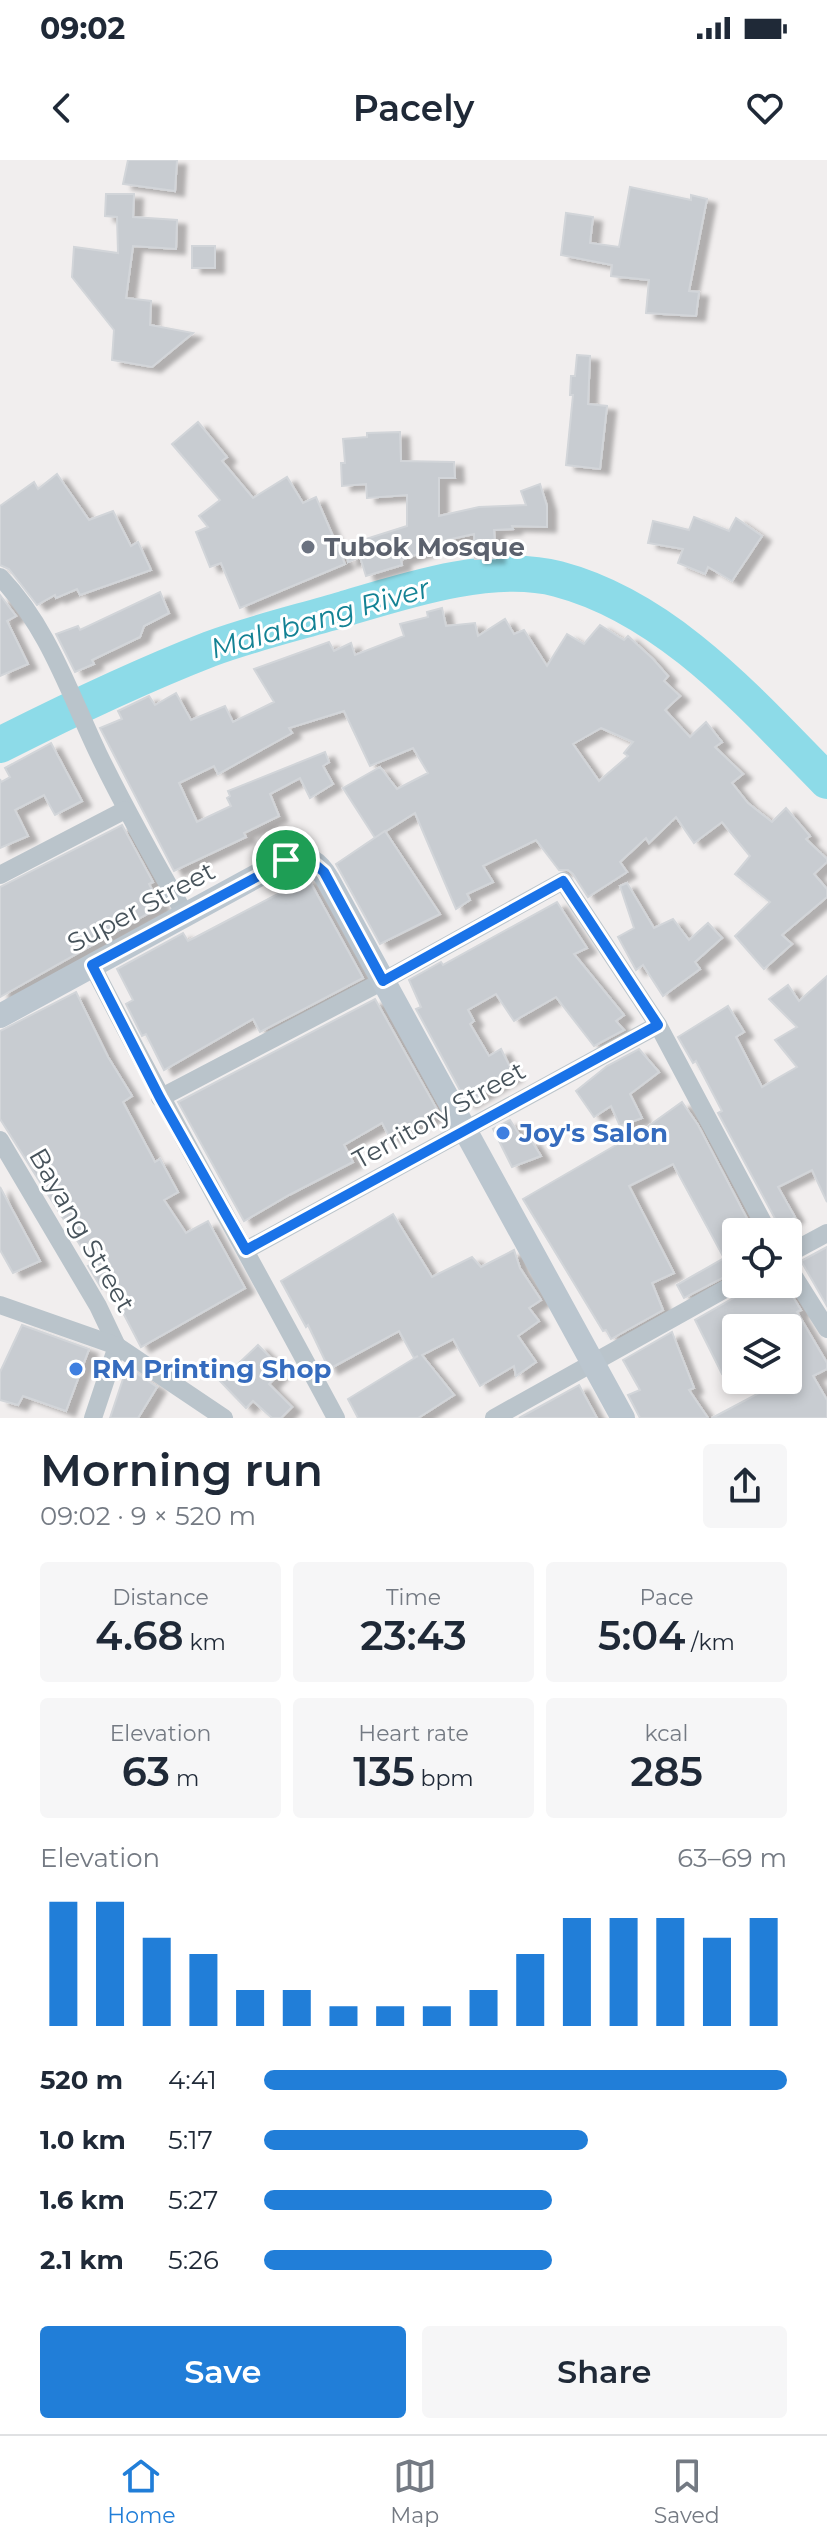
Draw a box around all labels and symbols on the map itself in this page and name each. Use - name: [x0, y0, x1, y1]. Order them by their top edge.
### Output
- place label: Tubok Mosque: [324, 531, 525, 563]
- marker: Tubok Mosque: [299, 538, 317, 556]
- water label: Malabang River: [207, 570, 434, 666]
- pin: [252, 826, 320, 894]
- street label: Super Street: [62, 855, 220, 959]
- street label: Territory Street: [347, 1054, 531, 1176]
- place label: Joy's Salon: [518, 1117, 668, 1149]
- marker: Joy's Salon: [494, 1124, 512, 1142]
- street label: Bayang Street: [22, 1142, 142, 1318]
- place label: RM Printing Shop: [92, 1353, 331, 1385]
- marker: RM Printing Shop: [67, 1360, 85, 1378]

